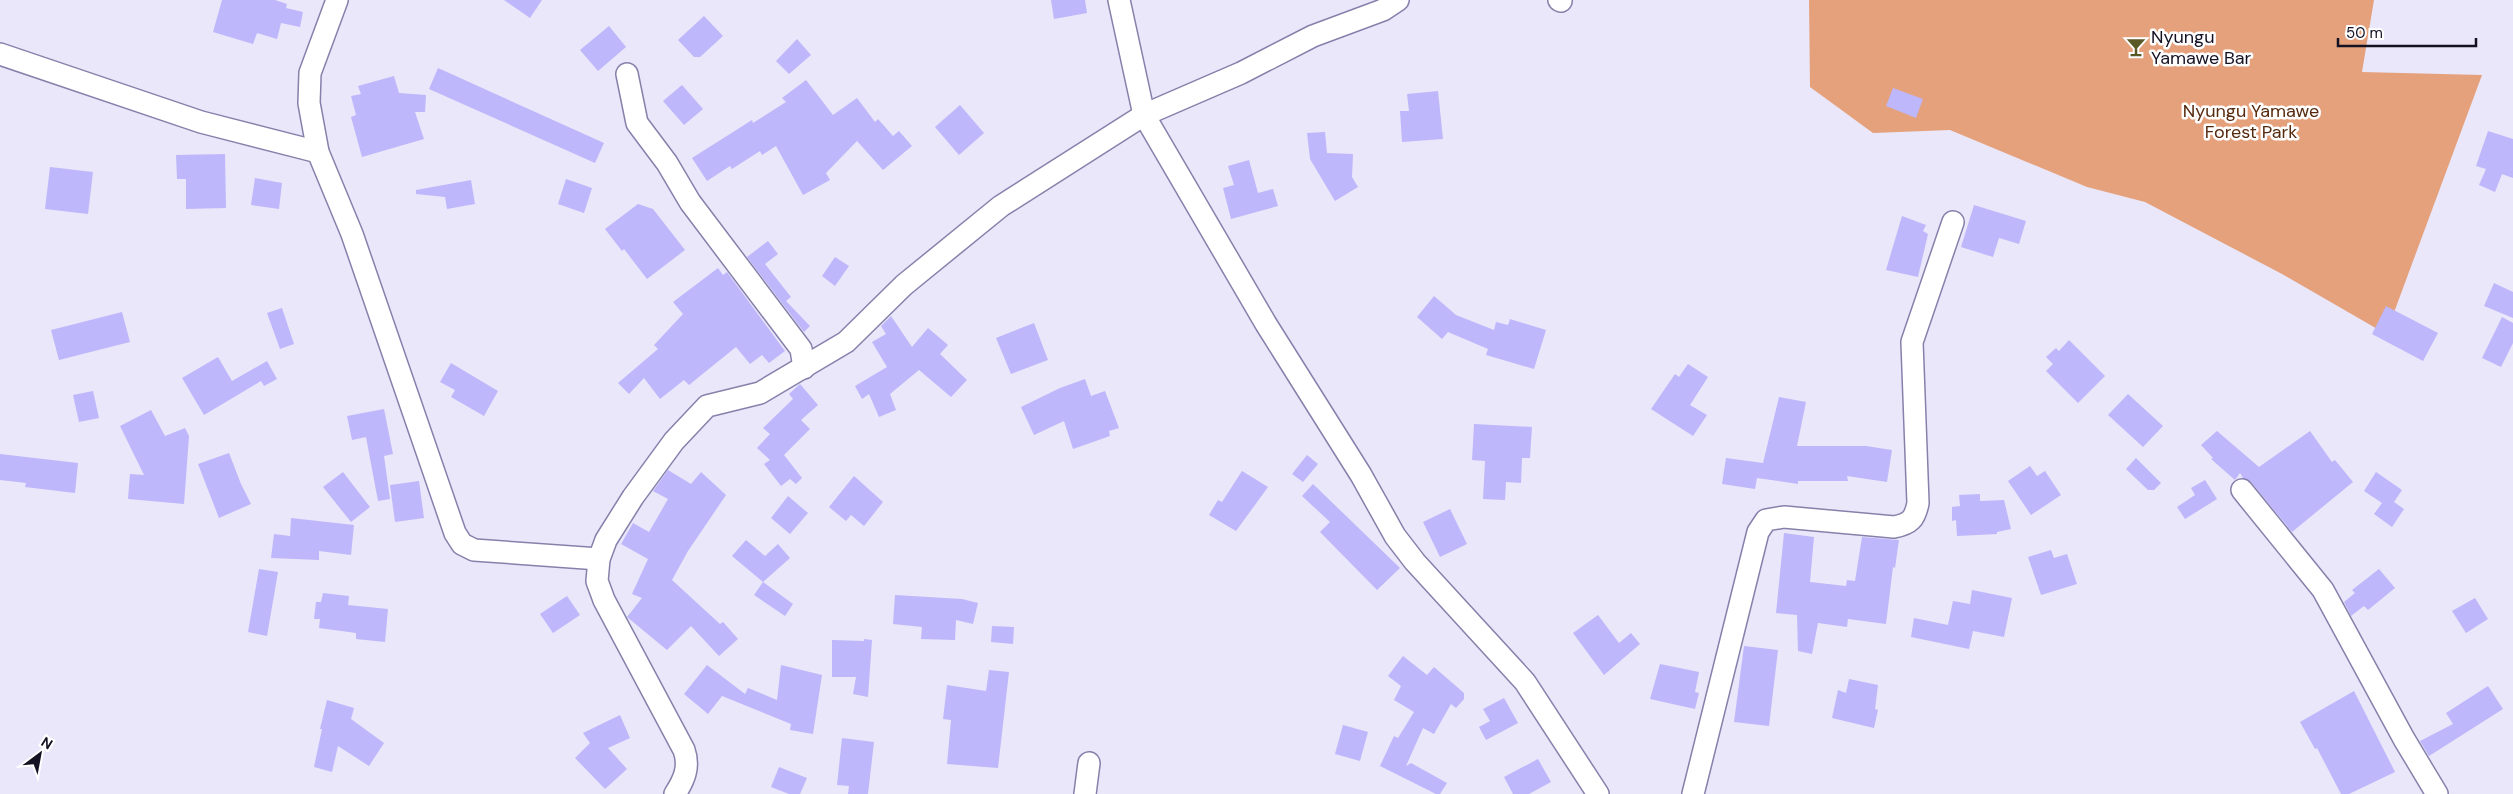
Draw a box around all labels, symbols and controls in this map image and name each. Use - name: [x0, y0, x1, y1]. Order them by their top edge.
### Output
- scale bar: [2338, 15, 2476, 47]
- text: 50 m: [2346, 23, 2383, 43]
- place label: Nyungu Yamawe Bar: [2151, 25, 2252, 70]
- bar icon: Nyungu Yamawe Bar: [2125, 36, 2147, 58]
- park label: Nyungu Yamawe Forest Park: [2183, 99, 2319, 144]
- north arrow: [15, 729, 65, 779]
- text: N: [38, 733, 56, 753]

